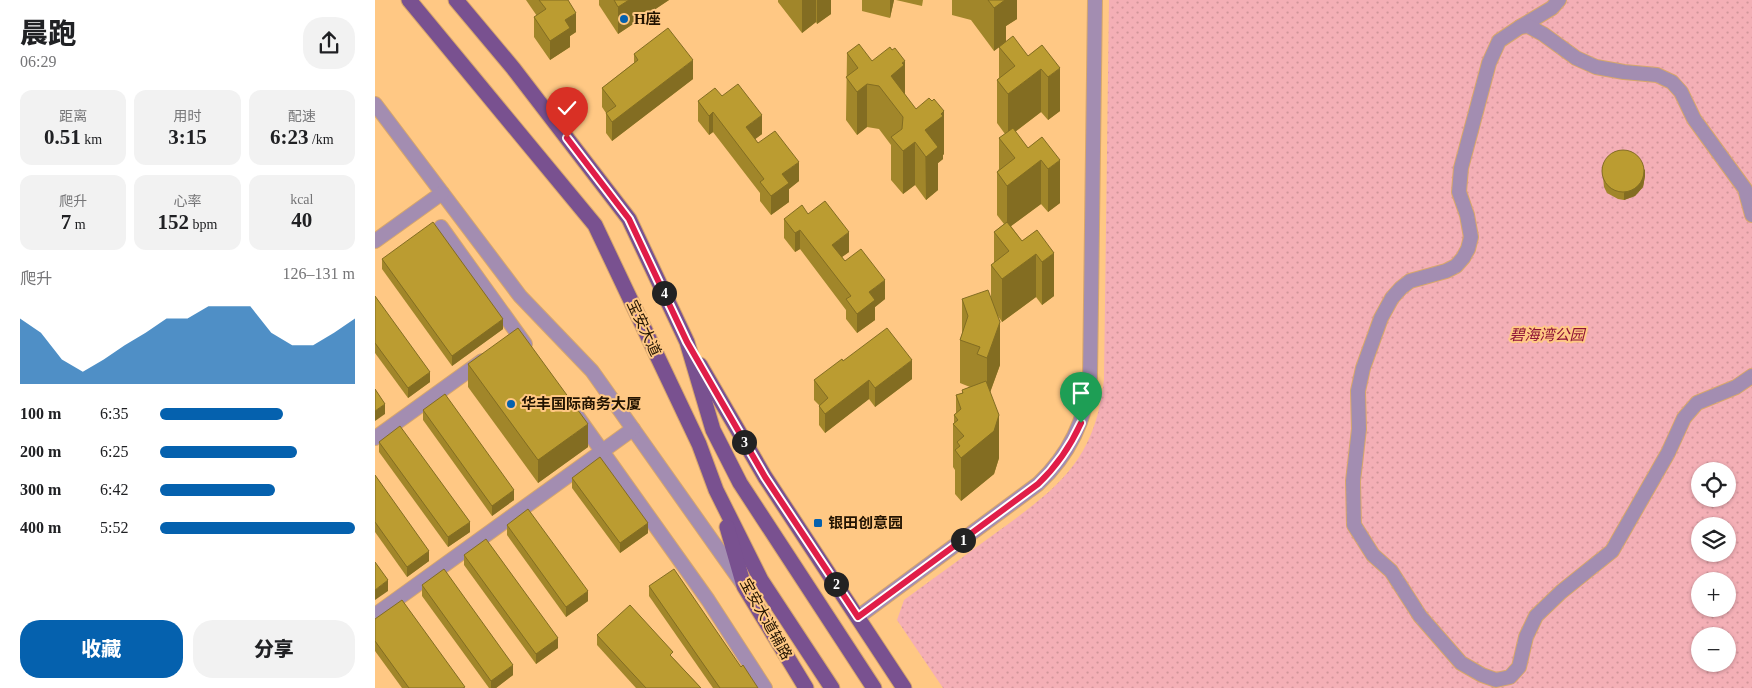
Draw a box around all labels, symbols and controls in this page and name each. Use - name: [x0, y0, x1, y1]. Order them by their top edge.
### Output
- place label: H座: [634, 10, 661, 27]
- marker: H座: [618, 13, 630, 25]
- button: share: [303, 17, 355, 69]
- text: 晨跑: [20, 18, 76, 49]
- text: 06:29: [20, 53, 56, 70]
- pin: [546, 87, 588, 138]
- icon: check: [553, 94, 581, 122]
- text: 距离: [59, 109, 87, 124]
- text: 用时: [173, 109, 201, 124]
- text: 配速: [288, 109, 316, 124]
- text: 0.51: [44, 125, 81, 149]
- text: 3:15: [168, 125, 207, 149]
- text: 6:23: [270, 125, 308, 149]
- text: km: [81, 132, 102, 147]
- text: /km: [308, 132, 334, 147]
- text: kcal: [290, 192, 313, 207]
- text: 爬升: [59, 194, 87, 209]
- text: 心率: [173, 194, 201, 209]
- text: 40: [291, 208, 312, 232]
- text: 7: [61, 210, 71, 234]
- text: 152: [158, 210, 189, 234]
- text: m: [71, 217, 86, 232]
- text: bpm: [189, 217, 217, 232]
- text: 126–131 m: [283, 265, 355, 282]
- text: 爬升: [20, 270, 52, 287]
- pin: 4: [651, 280, 677, 306]
- text: 4: [661, 286, 668, 301]
- street label: 宝安大道: [624, 297, 664, 359]
- park label: 碧海湾公园: [1509, 327, 1586, 343]
- pin: [1060, 372, 1102, 423]
- icon: arrive: [1067, 379, 1095, 407]
- place label: 华丰国际商务大厦: [521, 395, 641, 412]
- marker: 华丰国际商务大厦: [505, 398, 517, 410]
- text: 100 m: [20, 405, 61, 422]
- text: 6:35: [100, 405, 128, 422]
- pin: 3: [731, 430, 757, 454]
- text: 3: [741, 435, 748, 450]
- text: 200 m: [20, 443, 61, 460]
- text: 6:25: [100, 443, 128, 460]
- map controls: [1691, 462, 1736, 672]
- button: locate: [1691, 462, 1736, 507]
- text: 300 m: [20, 481, 61, 498]
- text: 6:42: [100, 481, 128, 498]
- place label: 银田创意园: [828, 514, 903, 531]
- marker: 银田创意园: [812, 517, 824, 529]
- button: layers: [1691, 517, 1736, 562]
- text: 400 m: [20, 519, 61, 536]
- text: 5:52: [100, 519, 128, 536]
- pin: 1: [951, 528, 975, 552]
- text: 1: [960, 533, 967, 548]
- pin: 2: [823, 572, 849, 596]
- button: +: [1691, 572, 1736, 617]
- street label: 宝安大道辅路: [737, 576, 795, 662]
- text: 2: [833, 577, 840, 592]
- button: 收藏: [20, 620, 183, 678]
- button: 分享: [193, 620, 355, 678]
- button: −: [1691, 627, 1736, 672]

